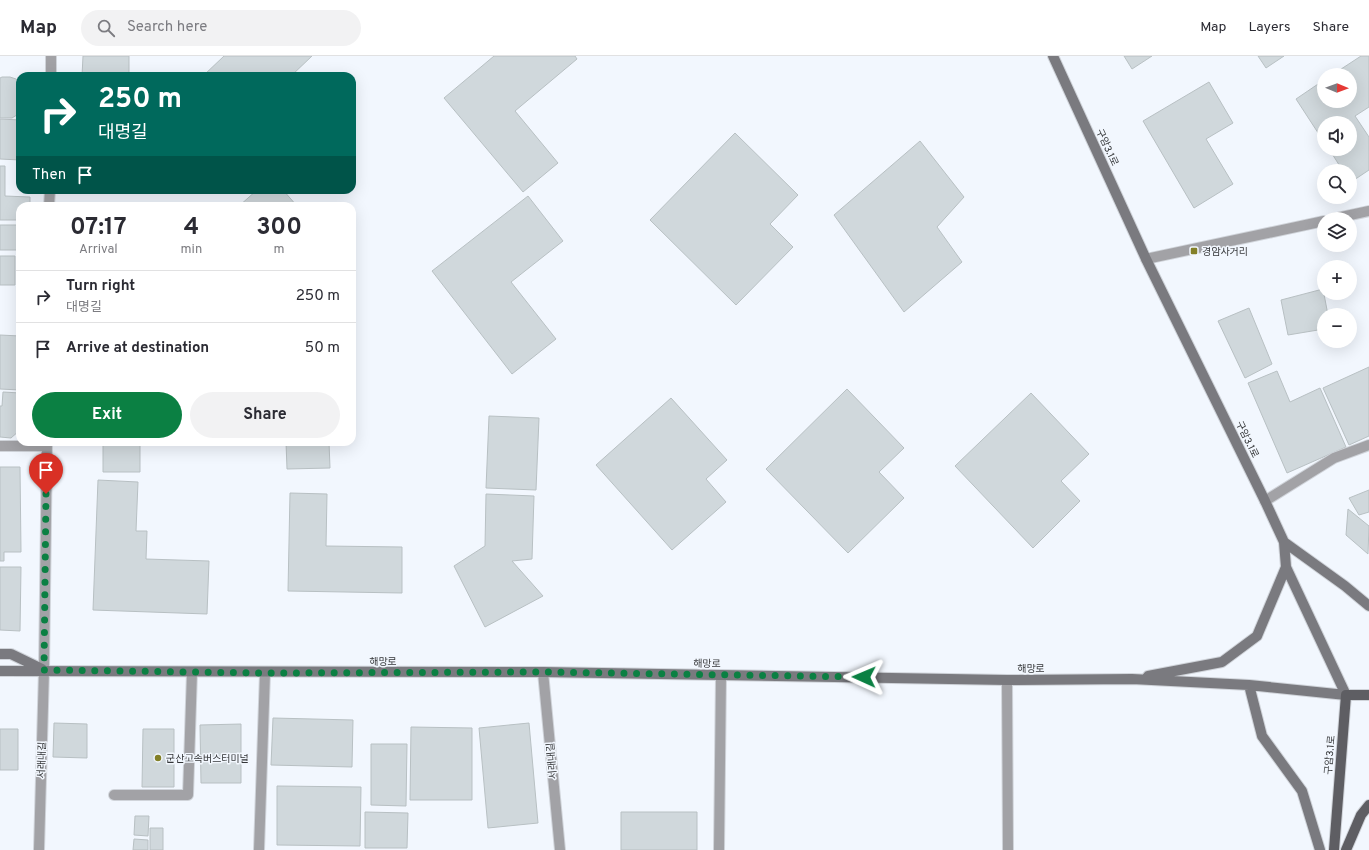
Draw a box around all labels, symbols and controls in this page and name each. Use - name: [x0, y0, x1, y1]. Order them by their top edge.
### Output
- search box: [81, 10, 361, 46]
- text: Map: [20, 16, 57, 40]
- icon: search: [95, 17, 117, 39]
- text: Search here: [127, 18, 207, 37]
- text: Map: [1200, 19, 1226, 36]
- text: Layers: [1248, 19, 1290, 36]
- text: Share: [1312, 19, 1349, 36]
- north arrow: [1317, 68, 1357, 108]
- map controls: [1317, 68, 1357, 348]
- text: 250 m: [98, 82, 182, 118]
- icon: right: [32, 88, 84, 140]
- button: sound: [1317, 116, 1357, 156]
- text: 대명길: [98, 122, 148, 145]
- street label: 구암3.1로: [1092, 127, 1121, 168]
- icon: arrive: [74, 164, 96, 186]
- button: search: [1317, 164, 1357, 204]
- text: Then: [32, 166, 66, 185]
- button: layers: [1317, 212, 1357, 252]
- text: 07:17: [70, 213, 127, 243]
- text: 4: [184, 213, 199, 243]
- text: 300: [256, 213, 302, 243]
- text: Arrival: [79, 242, 118, 258]
- text: min: [181, 242, 202, 258]
- text: m: [274, 242, 285, 258]
- marker: 경암사거리: [1189, 246, 1199, 256]
- place label: 경암사거리: [1202, 246, 1248, 259]
- button: +: [1317, 260, 1357, 300]
- text: Turn right: [66, 277, 135, 296]
- icon: right: [32, 286, 54, 308]
- text: 250 m: [296, 287, 340, 306]
- text: 대명길: [66, 300, 102, 316]
- button: −: [1317, 308, 1357, 348]
- icon: arrive: [32, 338, 54, 360]
- text: Arrive at destination: [66, 339, 209, 358]
- text: 50 m: [305, 339, 340, 358]
- button: Exit: [32, 392, 182, 438]
- button: Share: [190, 392, 340, 438]
- street label: 구암3.1로: [1232, 419, 1261, 460]
- pin: [29, 453, 63, 494]
- icon: arrive: [35, 459, 57, 481]
- street label: 해망로: [369, 656, 397, 669]
- position arrow: [843, 656, 885, 698]
- street label: 해망로: [693, 658, 721, 671]
- street label: 해망로: [1017, 663, 1045, 676]
- street label: 구암3.1로: [1322, 735, 1339, 775]
- street label: 서래내길: [35, 741, 50, 779]
- street label: 서래내길: [544, 742, 561, 780]
- marker: 군산고속버스터미널: [153, 753, 163, 763]
- place label: 군산고속버스터미널: [166, 753, 249, 766]

